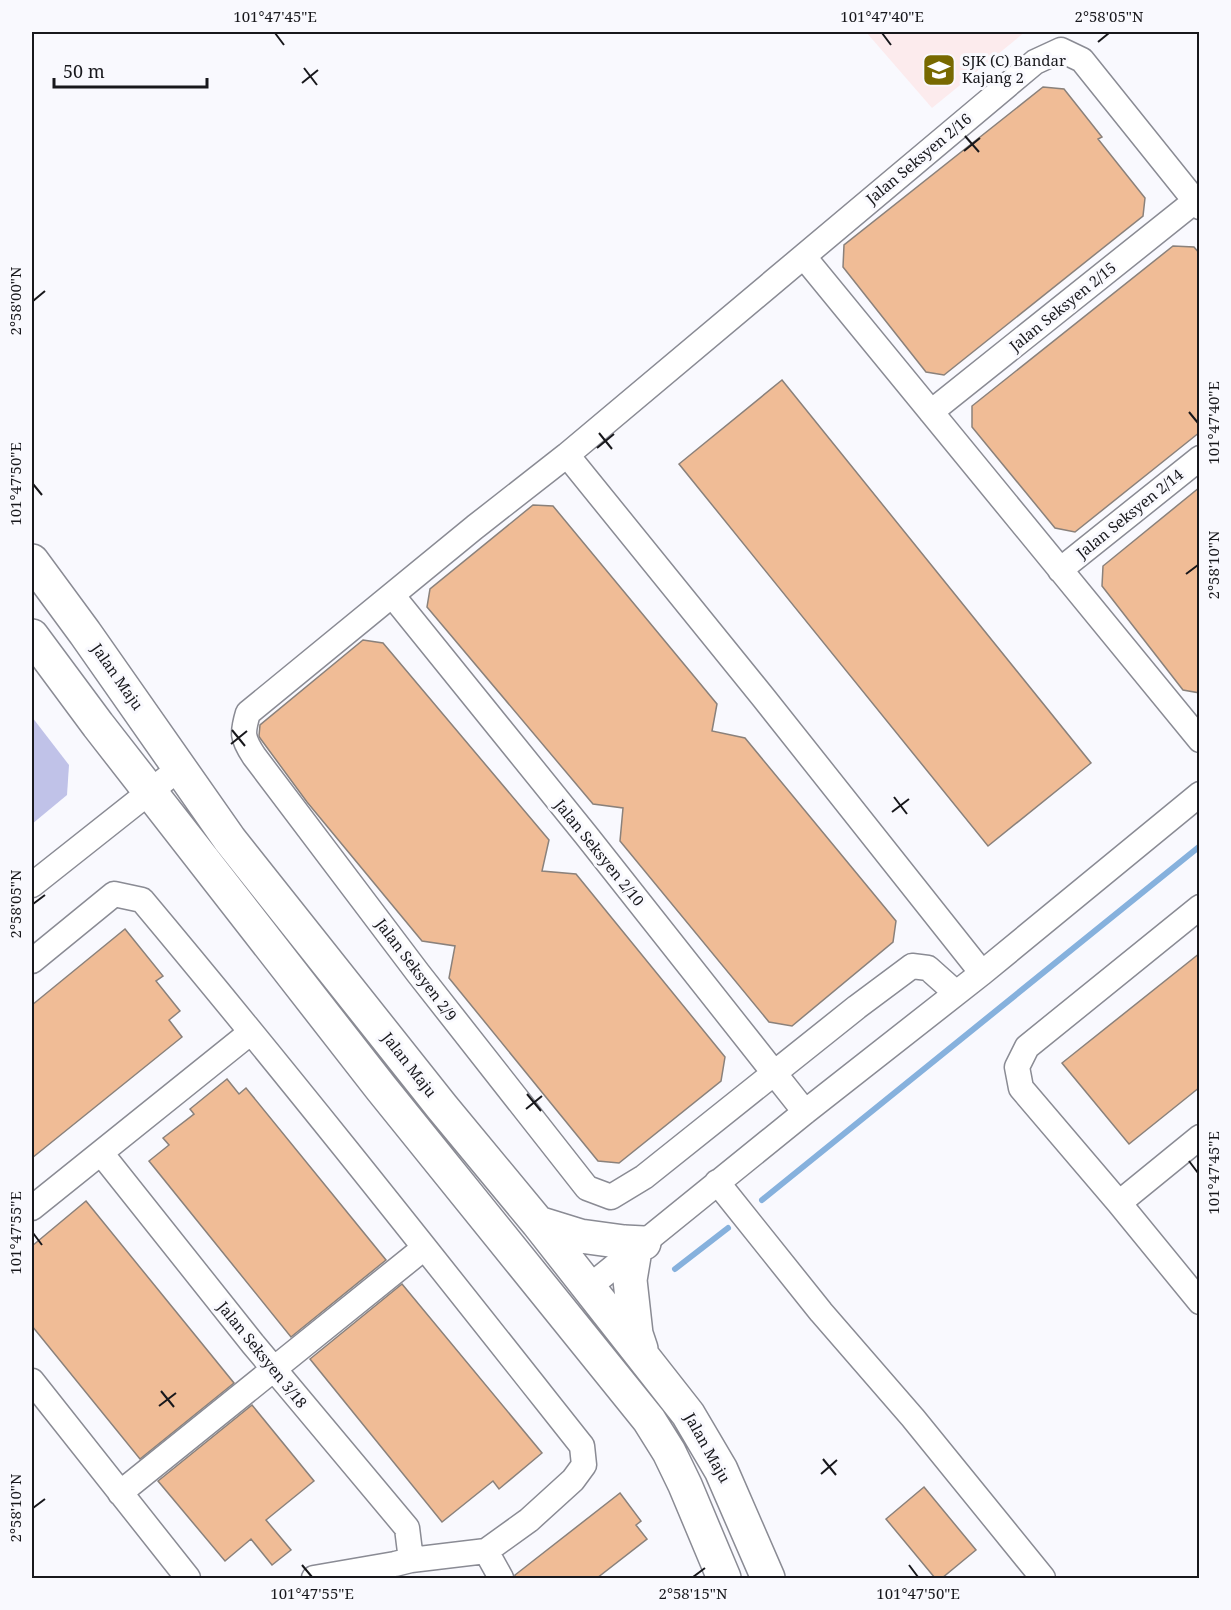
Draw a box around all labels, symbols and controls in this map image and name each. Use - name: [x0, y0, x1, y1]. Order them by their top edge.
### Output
- text: 101°47'45"E: [233, 6, 317, 26]
- text: 101°47'40"E: [840, 6, 924, 26]
- text: 2°58'05"N: [1075, 6, 1144, 26]
- place label: SJK (C) Bandar Kajang 2: [962, 50, 1066, 87]
- scale bar: [54, 51, 207, 89]
- school or university icon: SJK (C) Bandar Kajang 2: [921, 52, 957, 88]
- text: 50 m: [63, 59, 105, 83]
- street label: Jalan Seksyen 2/16: [861, 108, 975, 209]
- street label: Jalan Seksyen 2/15: [1004, 257, 1120, 356]
- text: 2°58'00"N: [5, 266, 25, 335]
- text: 101°47'40"E: [1203, 381, 1223, 465]
- text: 101°47'50"E: [5, 442, 25, 526]
- street label: Jalan Seksyen 2/14: [1071, 464, 1187, 563]
- text: 2°58'10"N: [1203, 530, 1223, 599]
- street label: Jalan Maju: [87, 638, 148, 714]
- street label: Jalan Seksyen 2/10: [550, 794, 649, 910]
- text: 2°58'05"N: [5, 869, 25, 938]
- street label: Jalan Seksyen 2/9: [371, 913, 462, 1025]
- street label: Jalan Maju: [378, 1027, 442, 1101]
- text: 101°47'45"E: [1203, 1131, 1223, 1215]
- text: 101°47'55"E: [5, 1191, 25, 1275]
- street label: Jalan Seksyen 3/18: [213, 1296, 312, 1412]
- street label: Jalan Maju: [680, 1408, 736, 1486]
- text: 2°58'10"N: [5, 1473, 25, 1542]
- text: 101°47'55"E: [270, 1583, 354, 1603]
- text: 2°58'15"N: [659, 1583, 728, 1603]
- text: 101°47'50"E: [876, 1583, 960, 1603]

